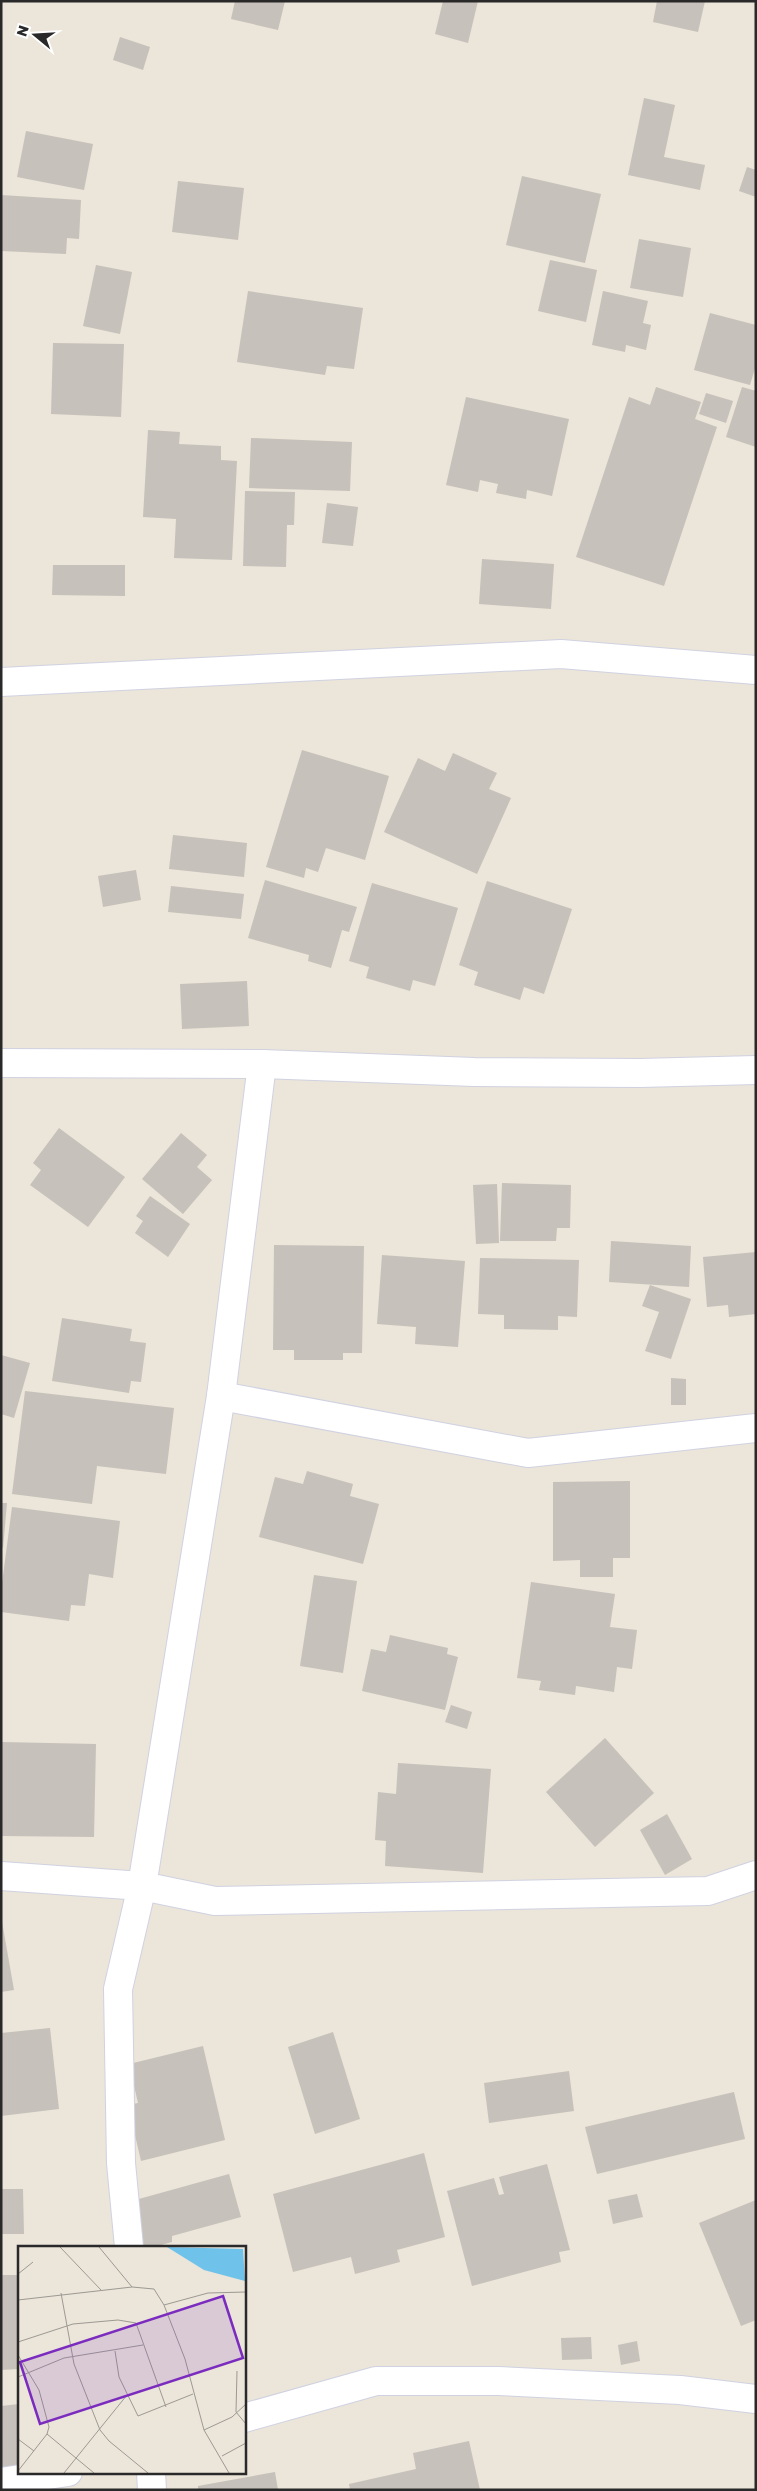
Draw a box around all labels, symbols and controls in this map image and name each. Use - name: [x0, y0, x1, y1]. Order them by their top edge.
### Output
- north arrow: [10, 10, 60, 60]
- text: N: [12, 23, 32, 39]
- inset map: [18, 2246, 245, 2474]

